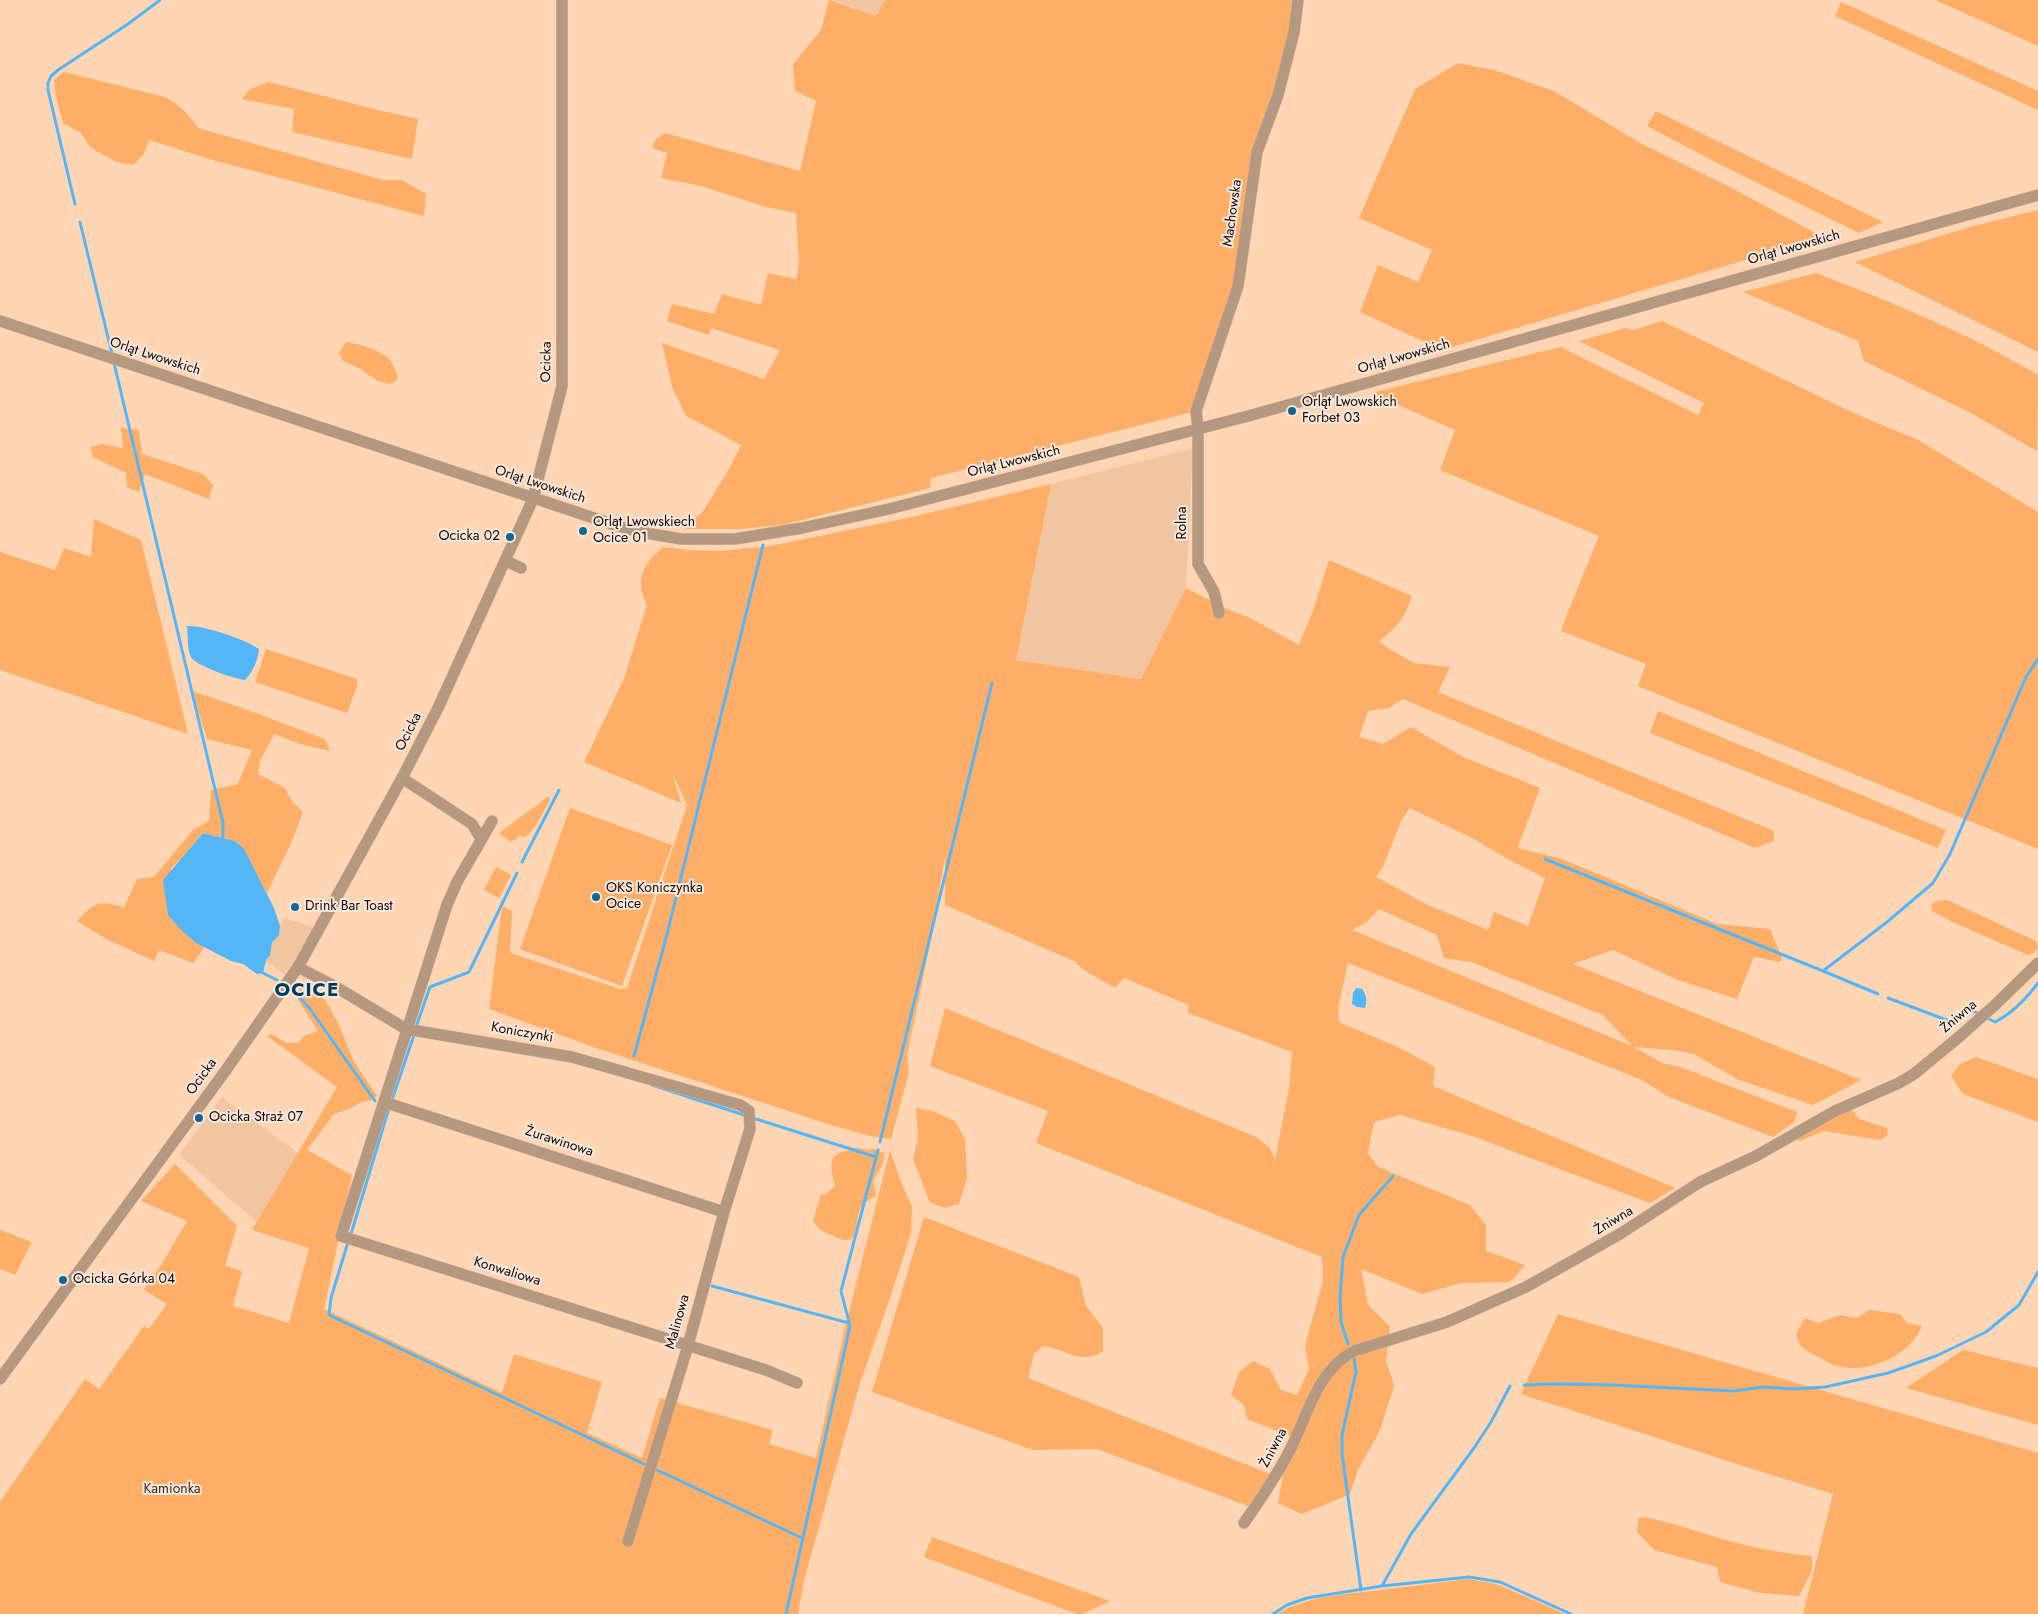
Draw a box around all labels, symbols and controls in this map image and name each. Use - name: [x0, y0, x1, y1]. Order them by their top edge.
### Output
- street label: Machowska: [1220, 178, 1246, 248]
- street label: Orląt Lwowskich: [1746, 227, 1842, 269]
- street label: Orląt Lwowskich: [107, 334, 203, 380]
- street label: Orląt Lwowskich: [1356, 336, 1452, 378]
- street label: Ocicka: [538, 341, 556, 383]
- place label: Orląt Lwowskich Forbet 03: [1302, 395, 1397, 428]
- marker: Orląt Lwowskich Forbet 03: [1286, 405, 1298, 417]
- street label: Orląt Lwowskich: [966, 442, 1062, 482]
- street label: Orląt Lwowskich: [492, 462, 588, 508]
- street label: Rolna: [1175, 507, 1191, 539]
- place label: Orląt Lwowskiech Ocice 01: [593, 515, 695, 548]
- marker: Orląt Lwowskiech Ocice 01: [577, 525, 589, 537]
- place label: Ocicka 02: [438, 529, 500, 545]
- marker: Ocicka 02: [504, 531, 516, 543]
- street label: Ocicka: [392, 710, 426, 754]
- place label: OKS Koniczynka Ocice: [606, 881, 703, 914]
- marker: OKS Koniczynka Ocice: [590, 891, 602, 903]
- place label: Drink Bar Toast: [305, 899, 393, 915]
- marker: Drink Bar Toast: [289, 901, 301, 913]
- district label: OCICE: [274, 980, 340, 1002]
- street label: Żniwna: [1937, 997, 1981, 1037]
- street label: Koniczynki: [490, 1019, 554, 1047]
- street label: Ocicka: [183, 1055, 221, 1099]
- place label: Ocicka Straż 07: [209, 1110, 303, 1126]
- marker: Ocicka Straż 07: [193, 1112, 205, 1124]
- street label: Żurawinowa: [523, 1123, 595, 1161]
- street label: Żniwna: [1592, 1203, 1636, 1239]
- street label: Konwaliowa: [471, 1254, 543, 1290]
- place label: Ocicka Górka 04: [73, 1272, 175, 1288]
- marker: Ocicka Górka 04: [57, 1274, 69, 1286]
- street label: Malinowa: [662, 1293, 694, 1351]
- street label: Żniwna: [1257, 1425, 1291, 1471]
- park label: Kamionka: [143, 1482, 201, 1498]

